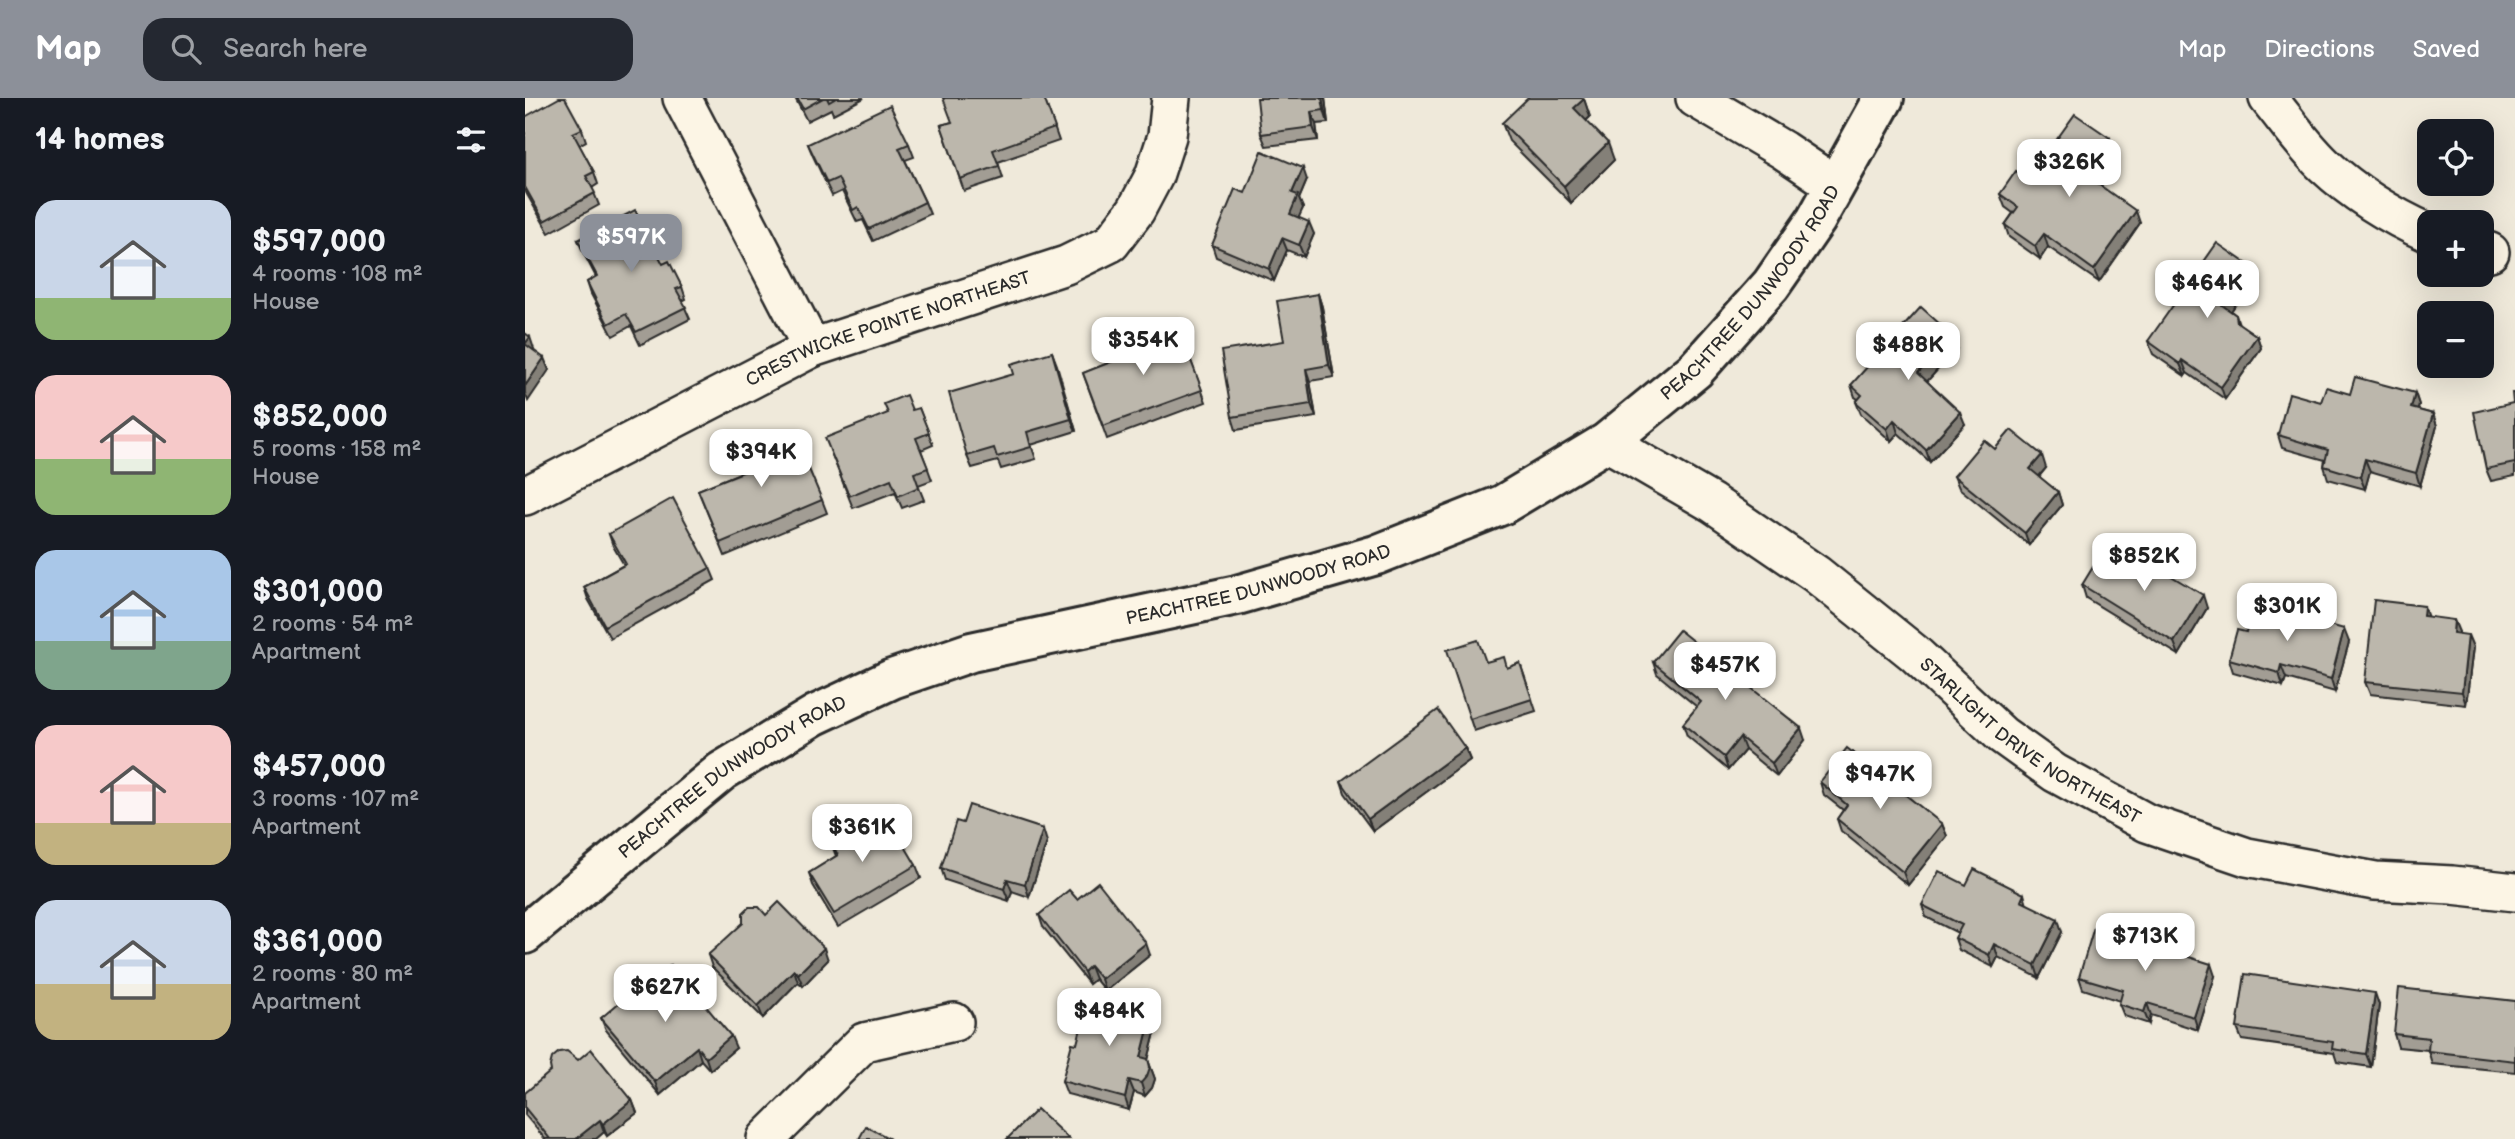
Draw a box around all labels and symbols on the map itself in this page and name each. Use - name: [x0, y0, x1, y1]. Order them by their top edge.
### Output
- pin: $326K: [2020, 140, 2118, 199]
- street label: PEACHTREE DUNWOODY ROAD: [1657, 182, 1844, 405]
- pin: $597K: [582, 214, 680, 274]
- pin: $464K: [2158, 260, 2256, 320]
- street label: CRESTWICKE POINTE NORTHEAST: [743, 267, 1033, 391]
- pin: $354K: [1094, 317, 1192, 377]
- pin: $488K: [1859, 322, 1957, 382]
- pin: $394K: [712, 430, 810, 489]
- pin: $852K: [2095, 533, 2193, 593]
- street label: PEACHTREE DUNWOODY ROAD: [1124, 540, 1394, 629]
- pin: $301K: [2238, 584, 2336, 643]
- pin: $457K: [1676, 642, 1774, 702]
- street label: STARLIGHT DRIVE NORTHEAST: [1915, 654, 2144, 829]
- street label: PEACHTREE DUNWOODY ROAD: [615, 692, 850, 863]
- pin: $947K: [1831, 752, 1929, 811]
- pin: $361K: [813, 804, 911, 864]
- pin: $713K: [2096, 914, 2194, 973]
- pin: $627K: [616, 964, 714, 1024]
- pin: $484K: [1060, 988, 1158, 1048]

